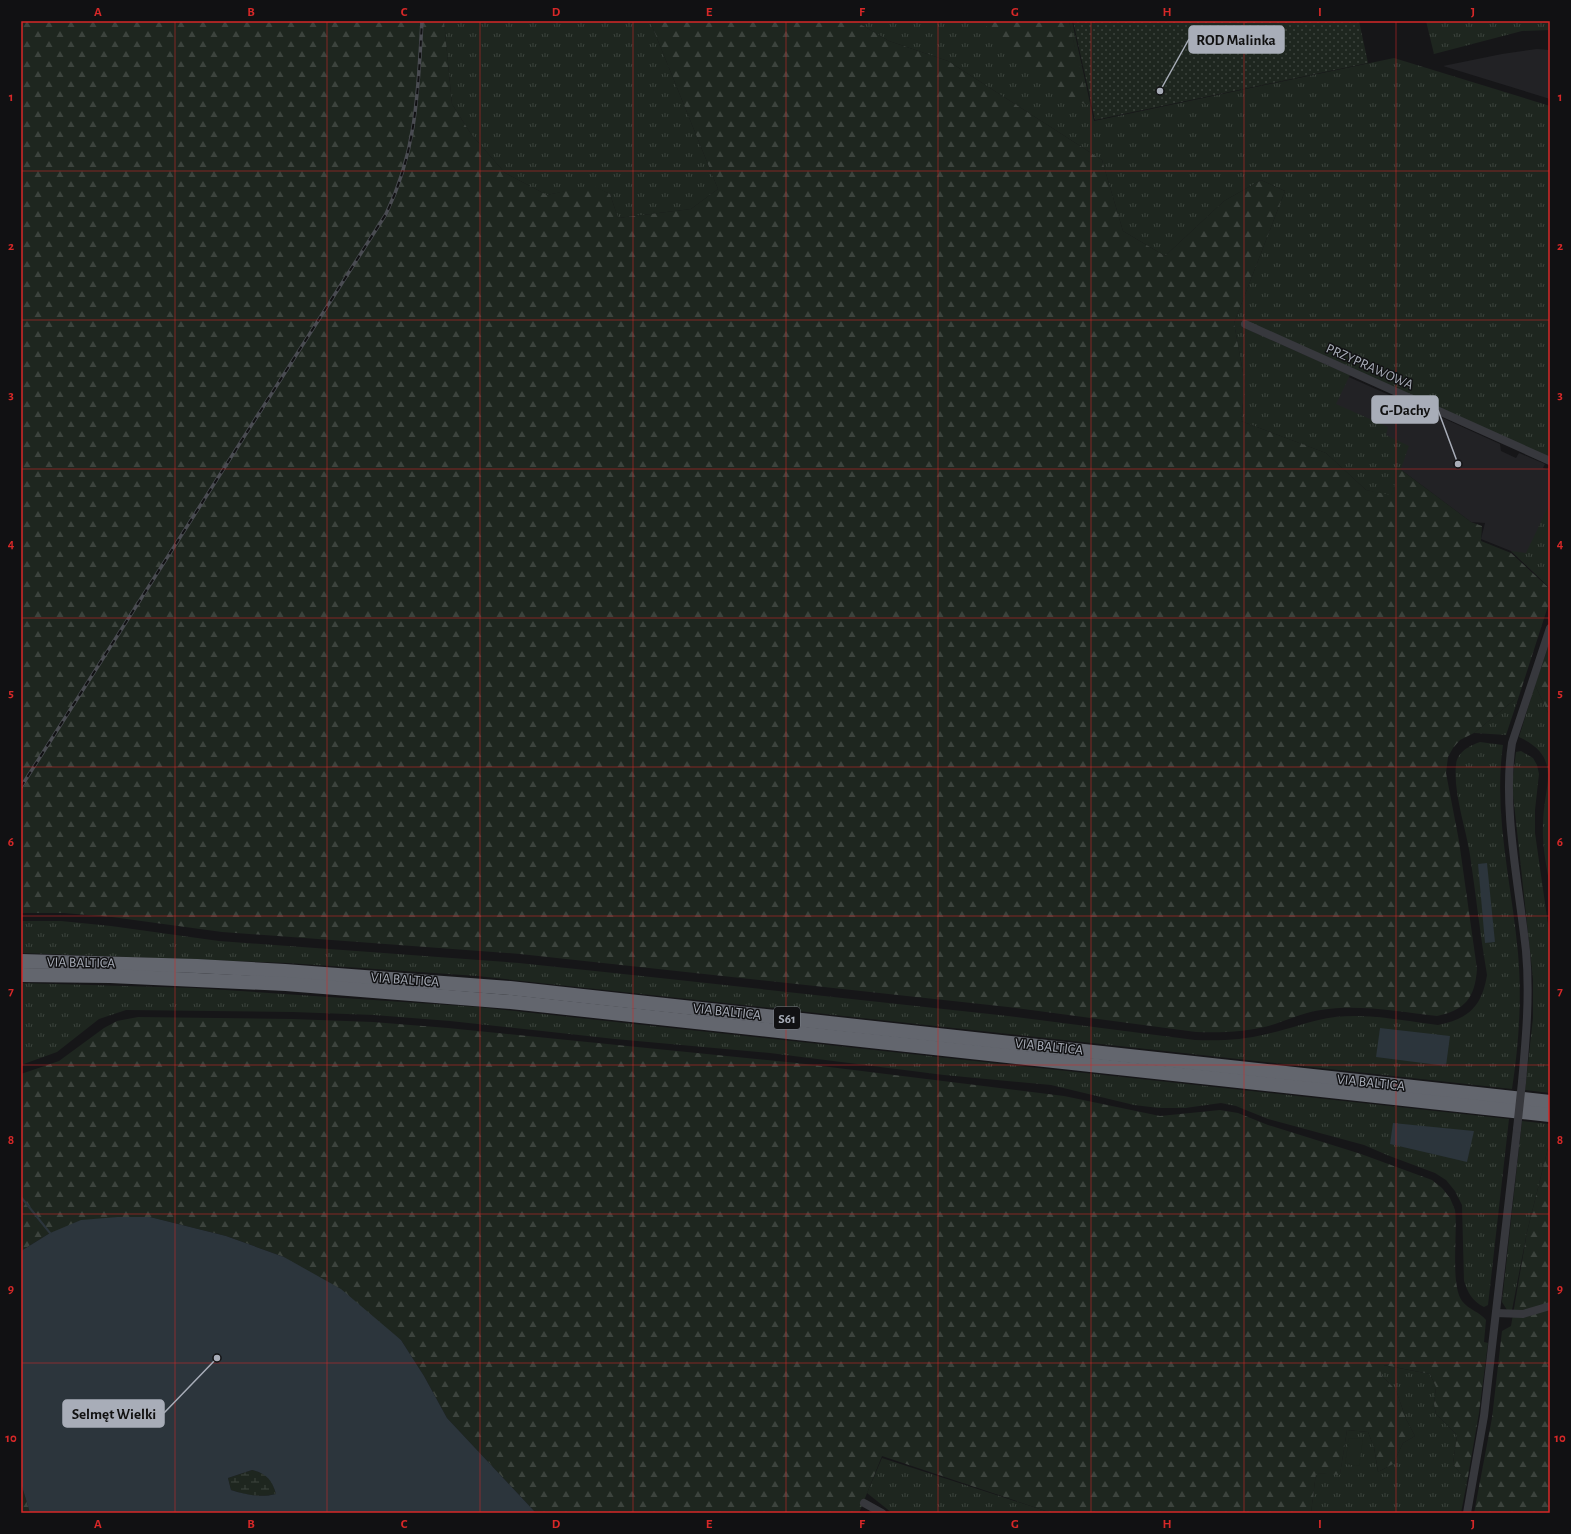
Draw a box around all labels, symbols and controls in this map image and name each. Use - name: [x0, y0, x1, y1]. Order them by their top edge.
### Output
- text: A: [94, 6, 102, 19]
- text: B: [247, 6, 255, 19]
- text: C: [401, 6, 408, 19]
- text: D: [552, 6, 561, 19]
- text: E: [706, 6, 713, 19]
- text: F: [859, 6, 866, 19]
- text: G: [1011, 6, 1019, 19]
- text: H: [1162, 6, 1172, 19]
- text: I: [1318, 6, 1322, 19]
- text: J: [1471, 6, 1475, 19]
- callout: ROD Malinka: [1189, 26, 1284, 53]
- text: ROD Malinka: [1196, 33, 1276, 48]
- text: 1: [9, 91, 13, 104]
- text: 1: [1558, 91, 1562, 104]
- text: 2: [8, 240, 14, 253]
- text: 2: [1557, 240, 1563, 253]
- street label: PRZYPRAWOWA: [1324, 341, 1415, 392]
- text: 3: [8, 389, 14, 402]
- text: 3: [1557, 389, 1563, 402]
- callout: G-Dachy: [1372, 396, 1438, 423]
- text: G-Dachy: [1380, 403, 1430, 418]
- text: 4: [8, 538, 15, 551]
- text: 4: [1557, 538, 1564, 551]
- text: 5: [8, 687, 14, 700]
- text: 5: [1557, 687, 1563, 700]
- text: 6: [8, 836, 14, 849]
- text: 6: [1557, 836, 1563, 849]
- street label: VIA BALTICA: [47, 955, 115, 971]
- street label: VIA BALTICA: [370, 971, 440, 989]
- text: 7: [8, 985, 14, 998]
- text: 7: [1557, 985, 1563, 998]
- street label: VIA BALTICA: [692, 1001, 762, 1023]
- road number: S61: [774, 1007, 800, 1029]
- street label: VIA BALTICA: [1014, 1036, 1084, 1058]
- street label: VIA BALTICA: [1336, 1072, 1406, 1094]
- text: 8: [8, 1134, 14, 1147]
- text: 8: [1557, 1134, 1563, 1147]
- text: 9: [8, 1283, 14, 1296]
- text: 9: [1557, 1283, 1563, 1296]
- callout: Selmęt Wielki: [63, 1400, 164, 1427]
- text: Selmęt Wielki: [72, 1407, 156, 1422]
- text: 10: [5, 1432, 17, 1445]
- text: 10: [1554, 1432, 1566, 1445]
- text: A: [94, 1518, 102, 1531]
- text: B: [247, 1518, 255, 1531]
- text: C: [401, 1518, 408, 1531]
- text: D: [552, 1518, 561, 1531]
- text: E: [706, 1518, 713, 1531]
- text: F: [859, 1518, 866, 1531]
- text: G: [1011, 1518, 1019, 1531]
- text: H: [1162, 1518, 1172, 1531]
- text: I: [1318, 1518, 1322, 1531]
- text: J: [1471, 1518, 1475, 1531]

